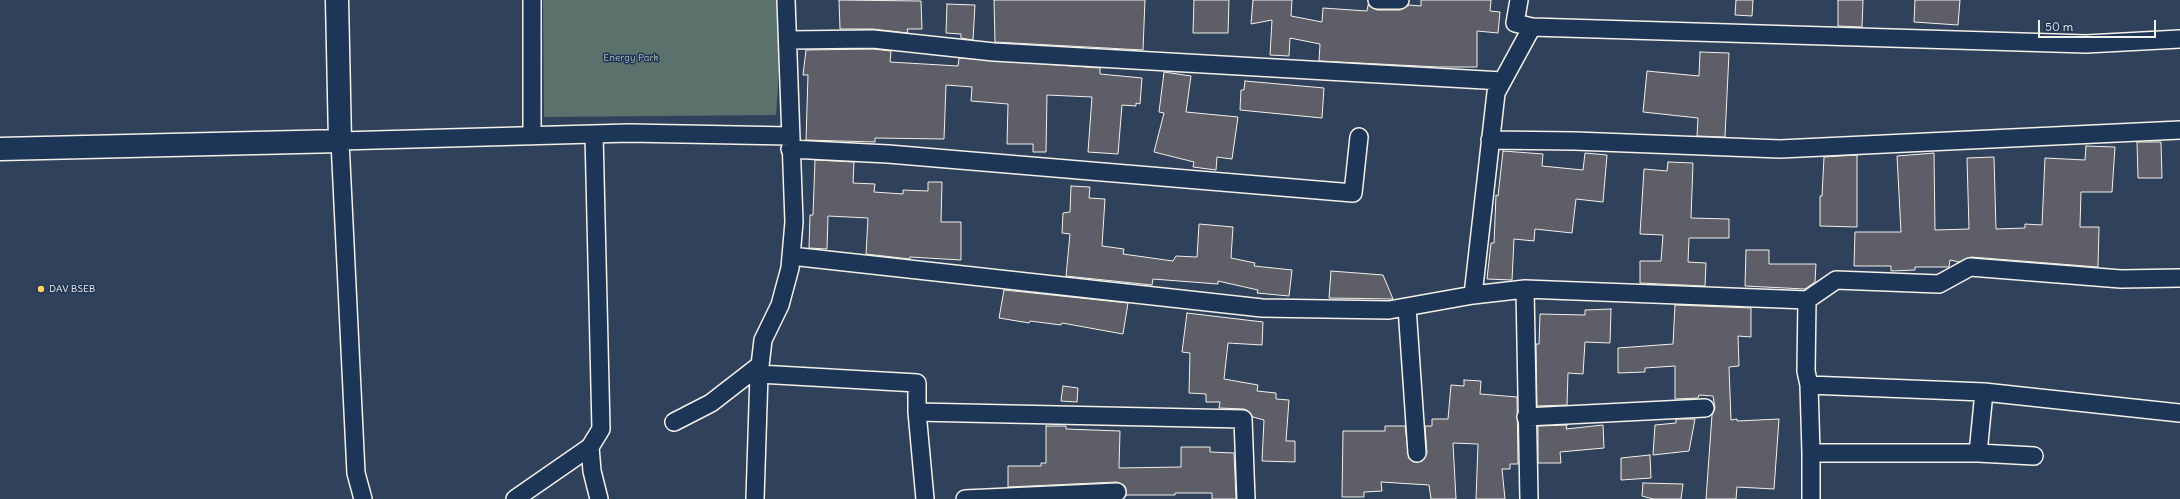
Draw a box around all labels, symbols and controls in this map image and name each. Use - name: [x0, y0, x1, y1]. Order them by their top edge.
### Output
- scale bar: [2040, 12, 2158, 38]
- text: 50 m: [2045, 19, 2073, 34]
- park label: Energy Park: [603, 52, 659, 64]
- place label: DAV BSEB: [49, 283, 95, 295]
- marker: DAV BSEB: [36, 284, 46, 294]

